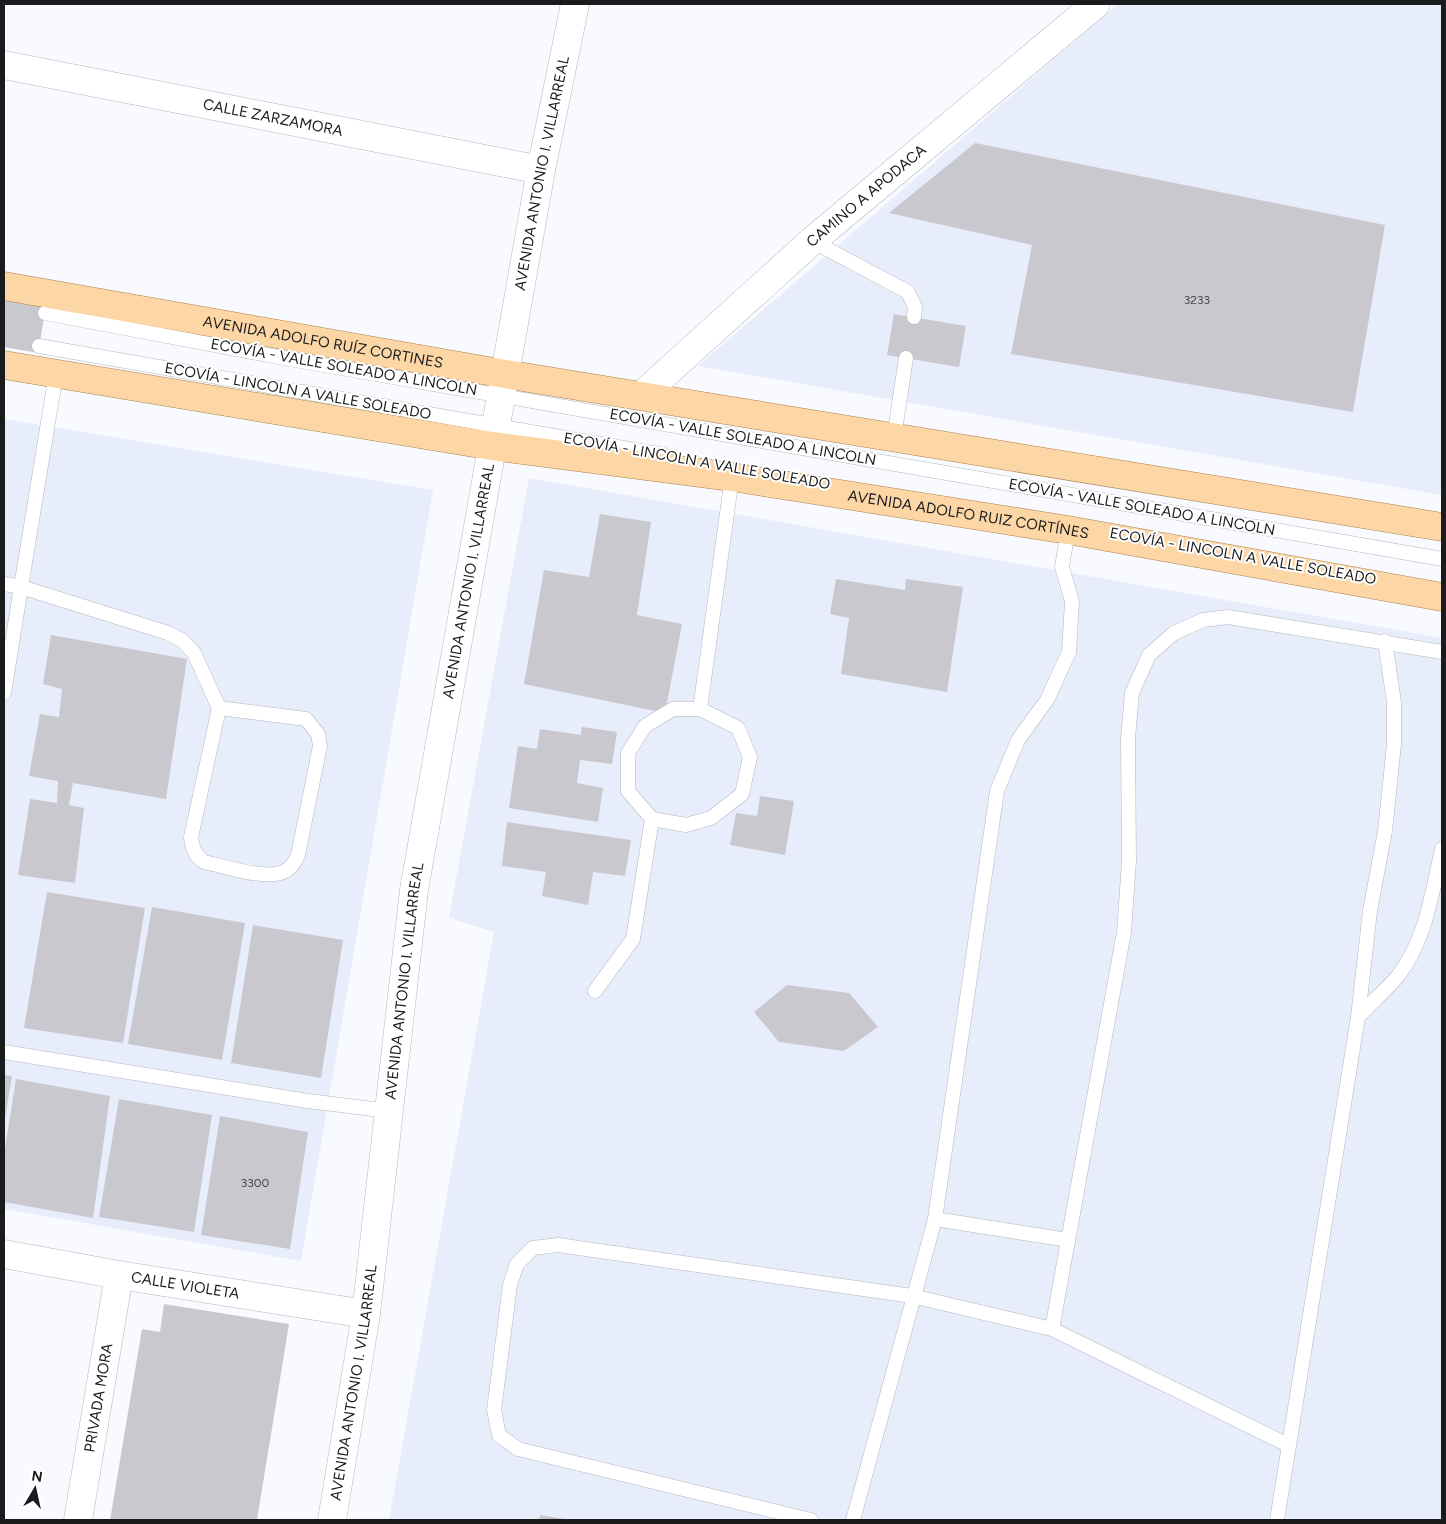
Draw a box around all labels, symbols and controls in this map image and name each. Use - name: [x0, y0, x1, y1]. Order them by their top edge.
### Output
- street label: AVENIDA ANTONIO I. VILLARREAL: [511, 54, 573, 292]
- street label: CALLE ZARZAMORA: [201, 95, 344, 140]
- street label: CAMINO A APODACA: [803, 141, 930, 251]
- house number: 3233: [1184, 293, 1210, 307]
- street label: AVENIDA ADOLFO RUÍZ CORTINES: [202, 312, 445, 372]
- street label: ECOVÍA - VALLE SOLEADO A LINCOLN: [209, 335, 479, 399]
- street label: ECOVÍA - LINCOLN A VALLE SOLEADO: [163, 359, 433, 423]
- street label: ECOVÍA - VALLE SOLEADO A LINCOLN: [608, 405, 878, 469]
- street label: ECOVÍA - LINCOLN A VALLE SOLEADO: [562, 429, 832, 493]
- street label: AVENIDA ANTONIO I. VILLARREAL: [439, 462, 498, 700]
- street label: ECOVÍA - VALLE SOLEADO A LINCOLN: [1007, 475, 1277, 539]
- street label: AVENIDA ADOLFO RUIZ CORTÍNES: [847, 486, 1090, 543]
- street label: ECOVÍA - LINCOLN A VALLE SOLEADO: [1108, 524, 1378, 588]
- street label: AVENIDA ANTONIO I. VILLARREAL: [381, 861, 428, 1100]
- house number: 3300: [241, 1176, 270, 1190]
- street label: AVENIDA ANTONIO I. VILLARREAL: [326, 1264, 381, 1502]
- street label: CALLE VIOLETA: [130, 1268, 241, 1303]
- street label: PRIVADA MORA: [80, 1342, 116, 1454]
- north arrow: [10, 1464, 60, 1514]
- text: N: [30, 1467, 44, 1486]

